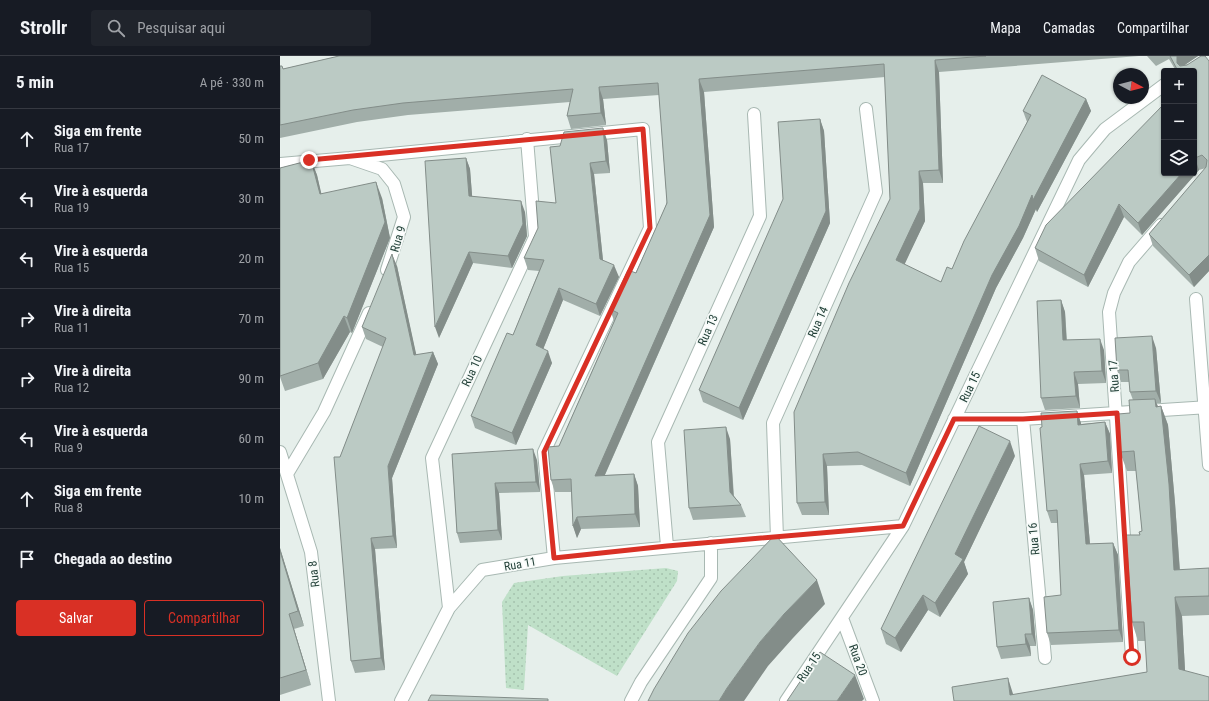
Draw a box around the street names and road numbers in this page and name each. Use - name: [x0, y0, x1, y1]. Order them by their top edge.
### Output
- street label: Rua 9: [387, 224, 409, 254]
- street label: Rua 14: [805, 304, 831, 340]
- street label: Rua 13: [695, 312, 721, 348]
- street label: Rua 10: [459, 353, 485, 389]
- street label: Rua 17: [1106, 359, 1122, 393]
- street label: Rua 15: [957, 369, 983, 405]
- street label: Rua 16: [1026, 522, 1042, 556]
- street label: Rua 11: [503, 554, 537, 574]
- street label: Rua 8: [305, 560, 323, 588]
- street label: Rua 20: [846, 642, 870, 678]
- street label: Rua 15: [794, 650, 824, 684]

